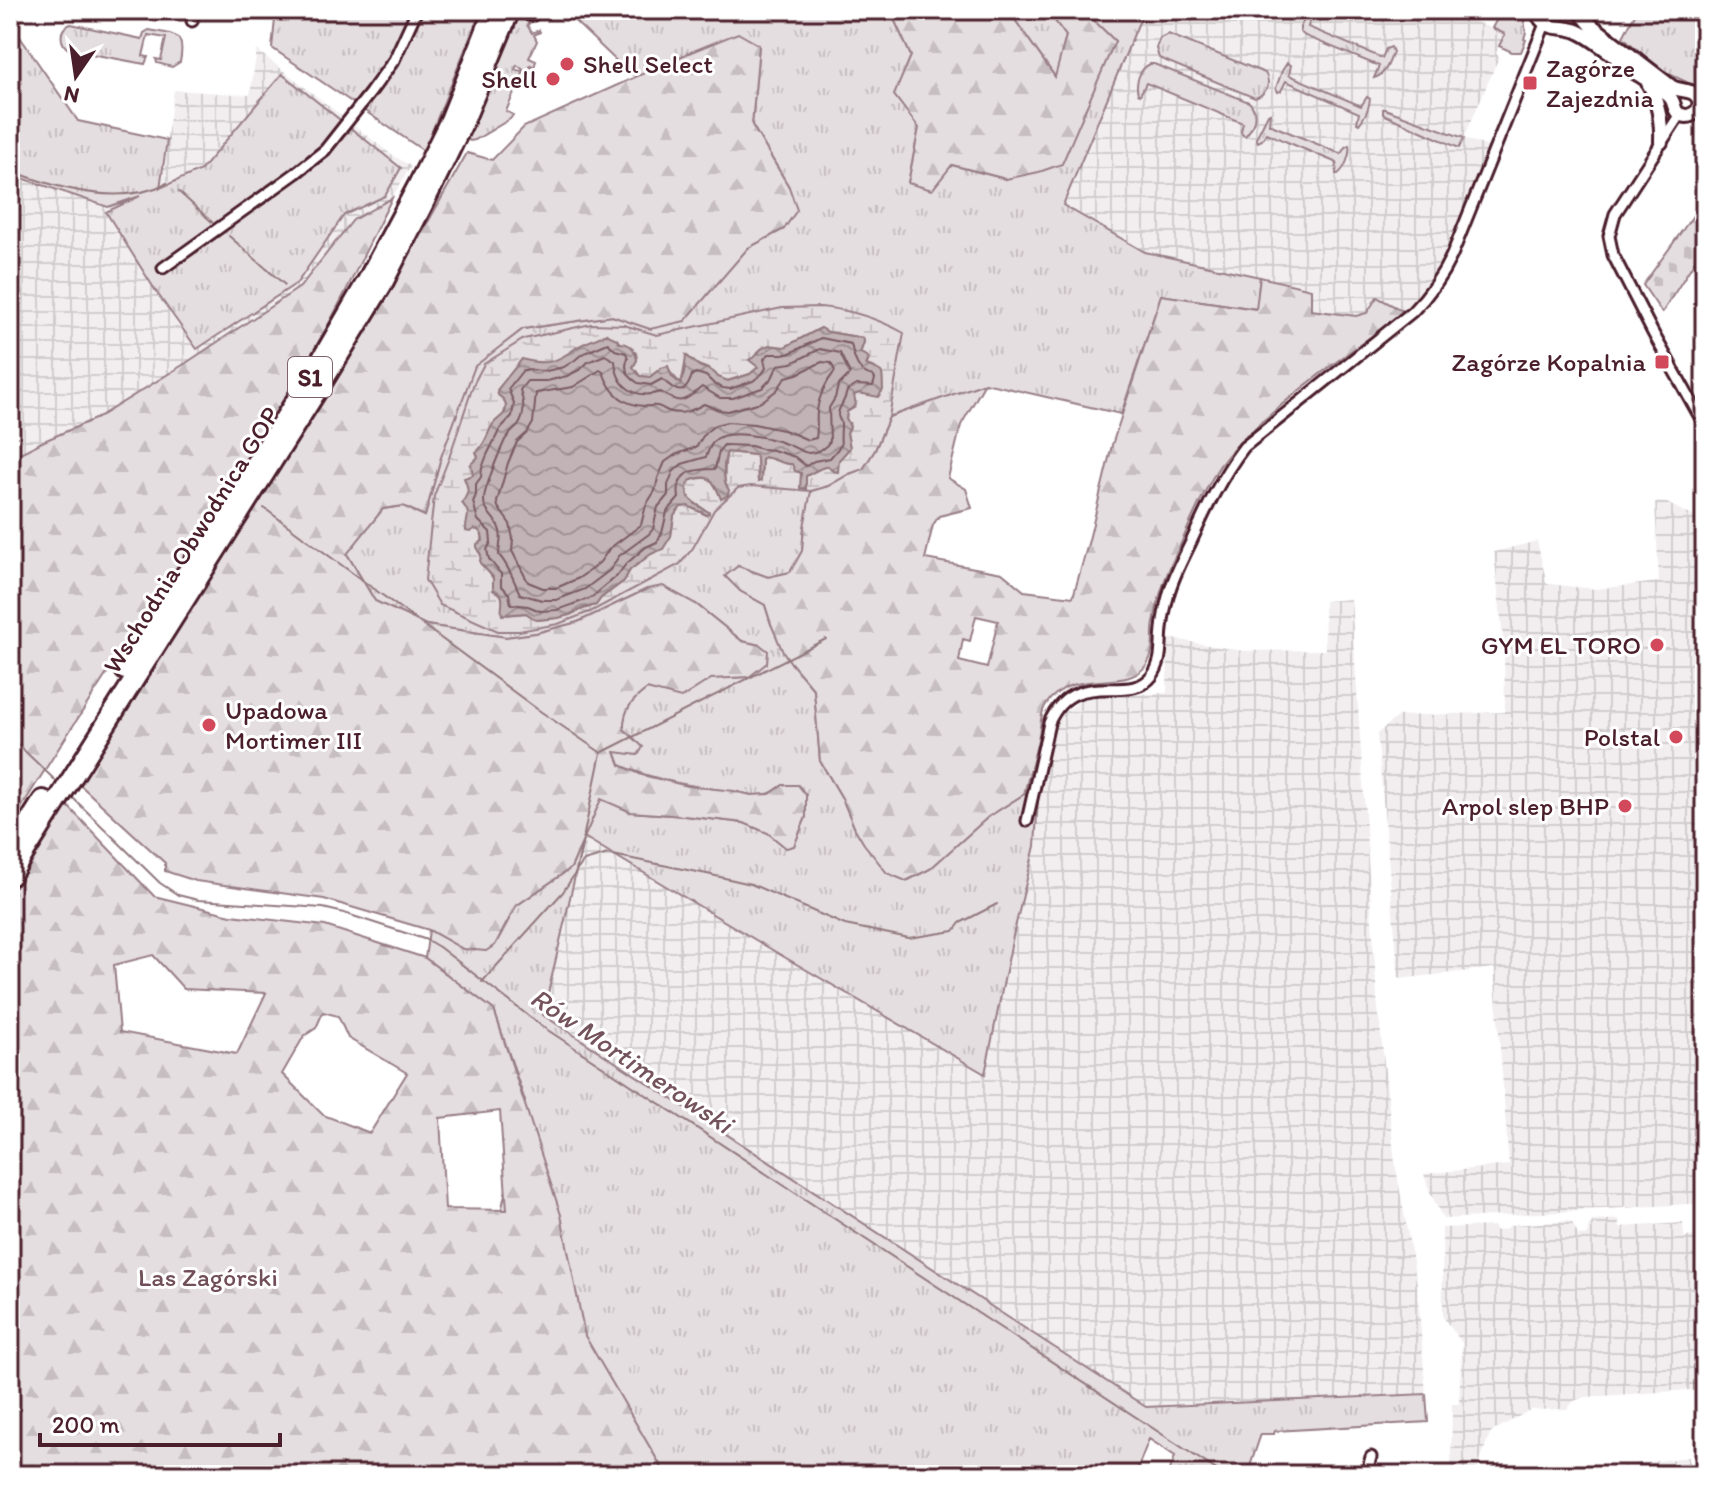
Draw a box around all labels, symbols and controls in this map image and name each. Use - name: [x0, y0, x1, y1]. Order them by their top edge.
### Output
- north arrow: [36, 36, 116, 116]
- place label: Shell Select: [583, 48, 713, 80]
- place label: Zagórze Zajezdnia: [1546, 52, 1654, 114]
- marker: Shell Select: [558, 55, 576, 73]
- place label: Shell: [481, 63, 537, 95]
- marker: Shell: [544, 70, 562, 88]
- marker: Zagórze Zajezdnia: [1521, 74, 1539, 92]
- text: N: [61, 80, 82, 110]
- place label: Zagórze Kopalnia: [1452, 346, 1646, 378]
- marker: Zagórze Kopalnia: [1653, 353, 1671, 371]
- road number: S1: [288, 357, 332, 397]
- street label: Wschodnia Obwodnica GOP: [96, 401, 286, 679]
- place label: GYM EL TORO: [1481, 629, 1641, 661]
- marker: GYM EL TORO: [1648, 636, 1666, 654]
- place label: Upadowa Mortimer III: [225, 694, 362, 756]
- marker: Upadowa Mortimer III: [200, 716, 218, 734]
- place label: Polstal: [1584, 721, 1660, 753]
- marker: Polstal: [1667, 728, 1685, 746]
- place label: Arpol slep BHP: [1442, 790, 1609, 822]
- marker: Arpol slep BHP: [1616, 797, 1634, 815]
- water label: Rów Mortimerowski: [524, 980, 742, 1142]
- park label: Las Zagórski: [138, 1261, 278, 1293]
- scale bar: [40, 1397, 280, 1447]
- text: 200 m: [52, 1410, 120, 1439]

